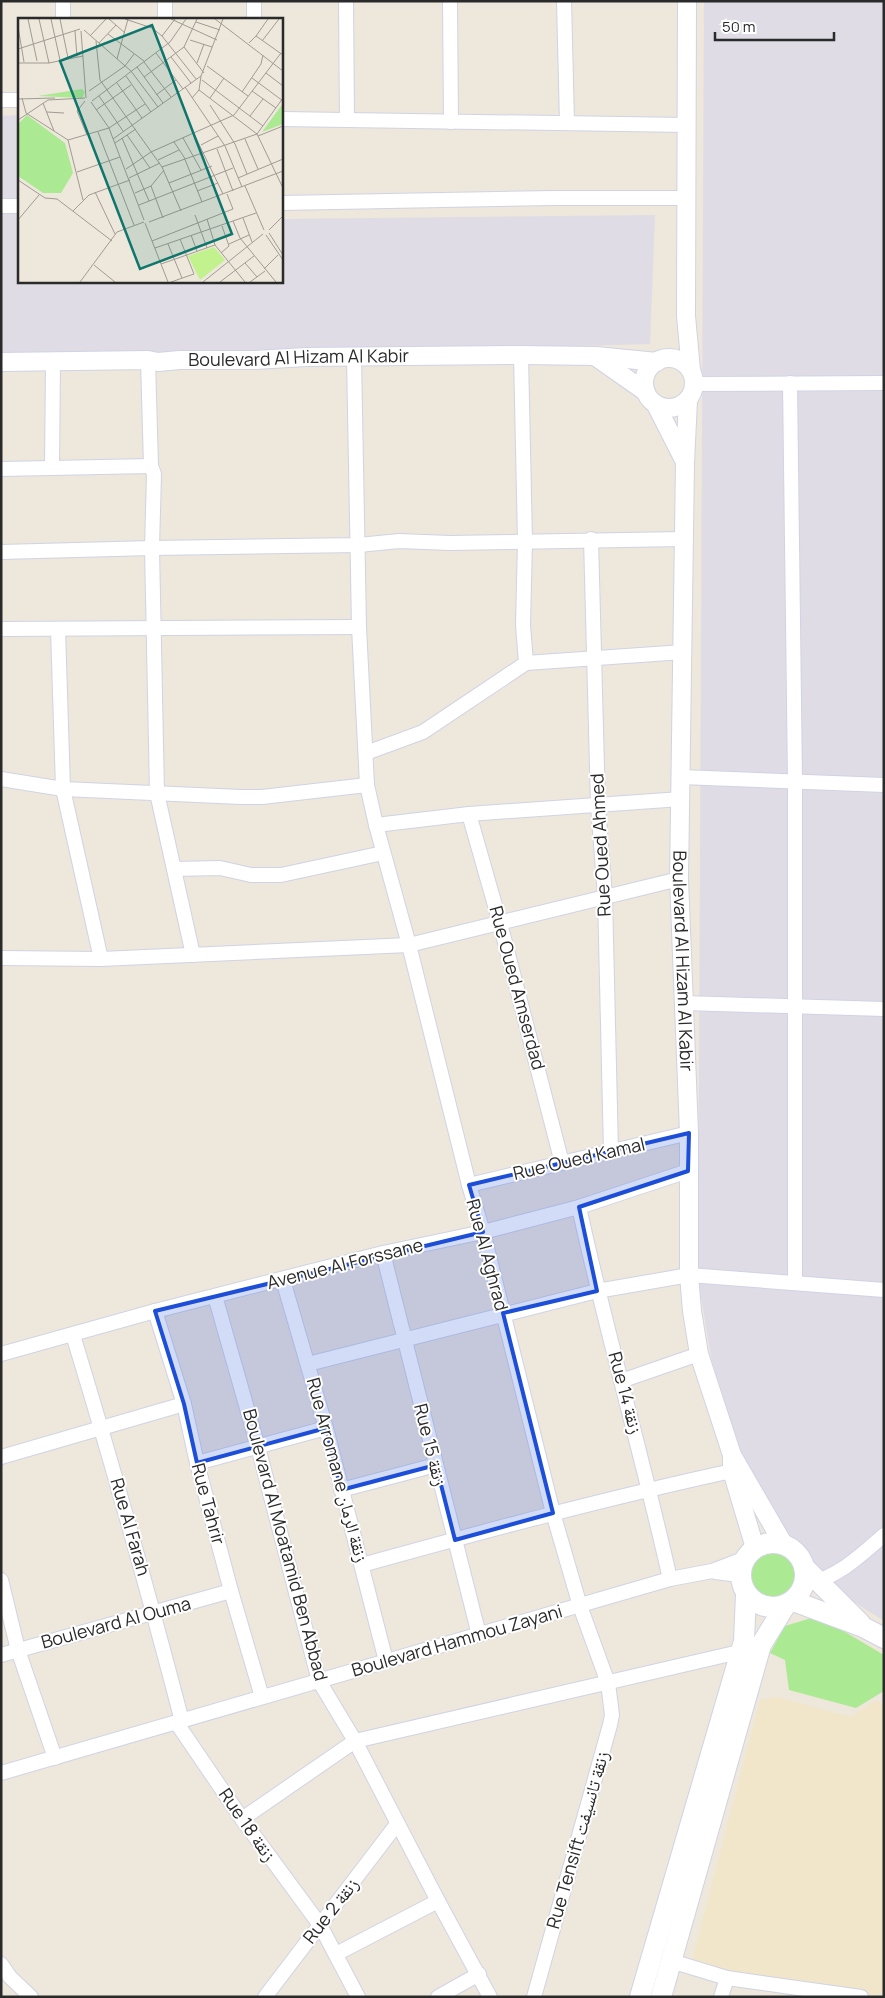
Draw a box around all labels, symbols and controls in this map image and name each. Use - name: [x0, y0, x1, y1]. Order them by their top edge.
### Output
- scale bar: [715, 10, 834, 42]
- text: 50 m: [722, 16, 756, 37]
- inset map: [18, 18, 282, 282]
- street label: Boulevard Al Hizam Al Kabir: [188, 343, 410, 371]
- street label: Rue Oued Ahmed: [584, 773, 616, 917]
- street label: Boulevard Al Hizam Al Kabir: [668, 850, 700, 1072]
- street label: Rue Oued Amserdad: [485, 903, 551, 1072]
- street label: Rue Oued Kamal: [510, 1131, 647, 1185]
- street label: Rue Al Aghrad: [462, 1196, 514, 1313]
- street label: Avenue Al Forssane: [264, 1232, 425, 1294]
- street label: Rue 14 زنقة: [603, 1349, 648, 1437]
- street label: Rue Arromane زنقة الرمان: [302, 1375, 374, 1565]
- street label: Rue 15 زنقة: [409, 1401, 453, 1489]
- street label: Boulevard Al Moatamid Ben Abbad: [238, 1406, 334, 1683]
- street label: Rue Tahrir: [187, 1460, 231, 1548]
- street label: Rue Al Farah: [106, 1475, 156, 1579]
- street label: Boulevard Al Ouma: [38, 1590, 193, 1654]
- street label: Boulevard Hammou Zayani: [349, 1598, 565, 1682]
- street label: Rue Tensift زنقة تانسيفت: [540, 1748, 614, 1931]
- street label: Rue 18 زنقة: [214, 1783, 282, 1866]
- street label: Rue 2 زنقة: [297, 1873, 363, 1948]

